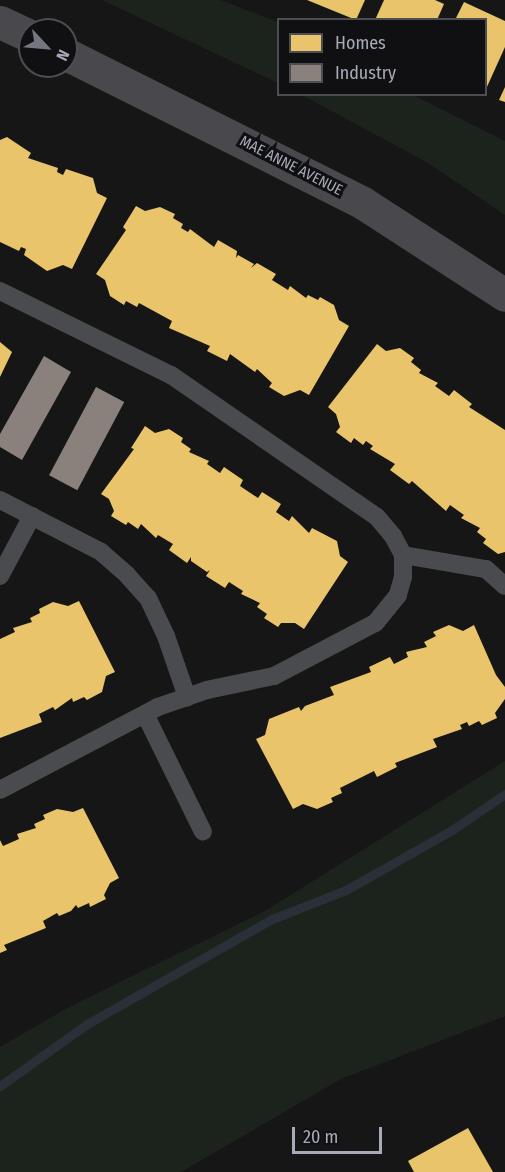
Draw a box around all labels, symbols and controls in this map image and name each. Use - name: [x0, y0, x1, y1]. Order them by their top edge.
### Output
- north arrow: [18, 18, 78, 78]
- legend: [277, 18, 487, 96]
- text: Homes: [335, 32, 386, 54]
- text: N: [52, 47, 73, 64]
- text: Industry: [335, 62, 396, 84]
- street label: MAE ANNE AVENUE: [237, 132, 345, 200]
- scale bar: [295, 1115, 385, 1153]
- text: 20 m: [303, 1126, 338, 1148]

